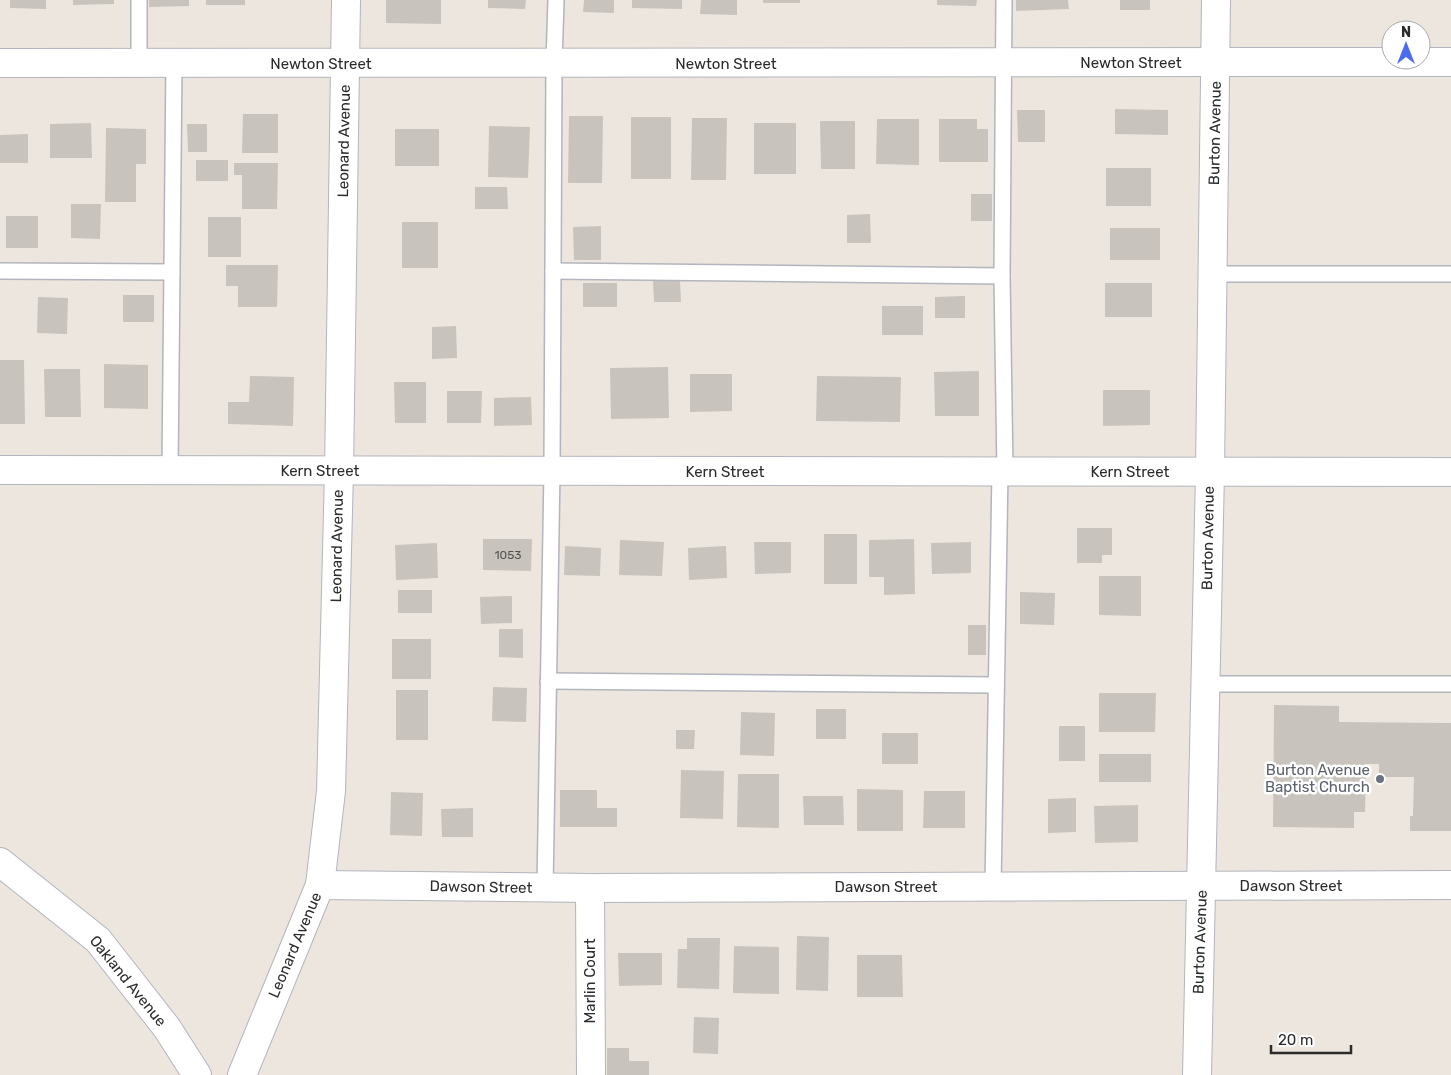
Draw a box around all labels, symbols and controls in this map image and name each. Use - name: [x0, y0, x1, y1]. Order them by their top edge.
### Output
- north arrow: [1381, 20, 1431, 70]
- text: N: [1401, 24, 1411, 41]
- street label: Newton Street: [1080, 54, 1182, 72]
- street label: Newton Street: [270, 55, 372, 73]
- street label: Newton Street: [675, 55, 777, 73]
- street label: Burton Avenue: [1205, 81, 1225, 185]
- street label: Leonard Avenue: [334, 84, 354, 198]
- street label: Kern Street: [281, 462, 360, 480]
- street label: Kern Street: [686, 463, 765, 481]
- street label: Kern Street: [1091, 463, 1170, 481]
- street label: Burton Avenue: [1198, 486, 1218, 590]
- street label: Leonard Avenue: [327, 489, 347, 603]
- house number: 1053: [494, 548, 522, 562]
- place label: Burton Avenue Baptist Church: [1265, 761, 1370, 796]
- marker: Burton Avenue Baptist Church: [1374, 773, 1386, 785]
- street label: Dawson Street: [429, 877, 533, 897]
- street label: Dawson Street: [1240, 877, 1343, 895]
- street label: Dawson Street: [835, 878, 938, 896]
- street label: Leonard Avenue: [265, 889, 325, 1001]
- street label: Burton Avenue: [1189, 890, 1211, 994]
- street label: Oakland Avenue: [86, 932, 170, 1030]
- street label: Marlin Court: [581, 938, 599, 1024]
- scale bar: [1271, 1022, 1351, 1054]
- text: 20 m: [1278, 1031, 1313, 1049]

